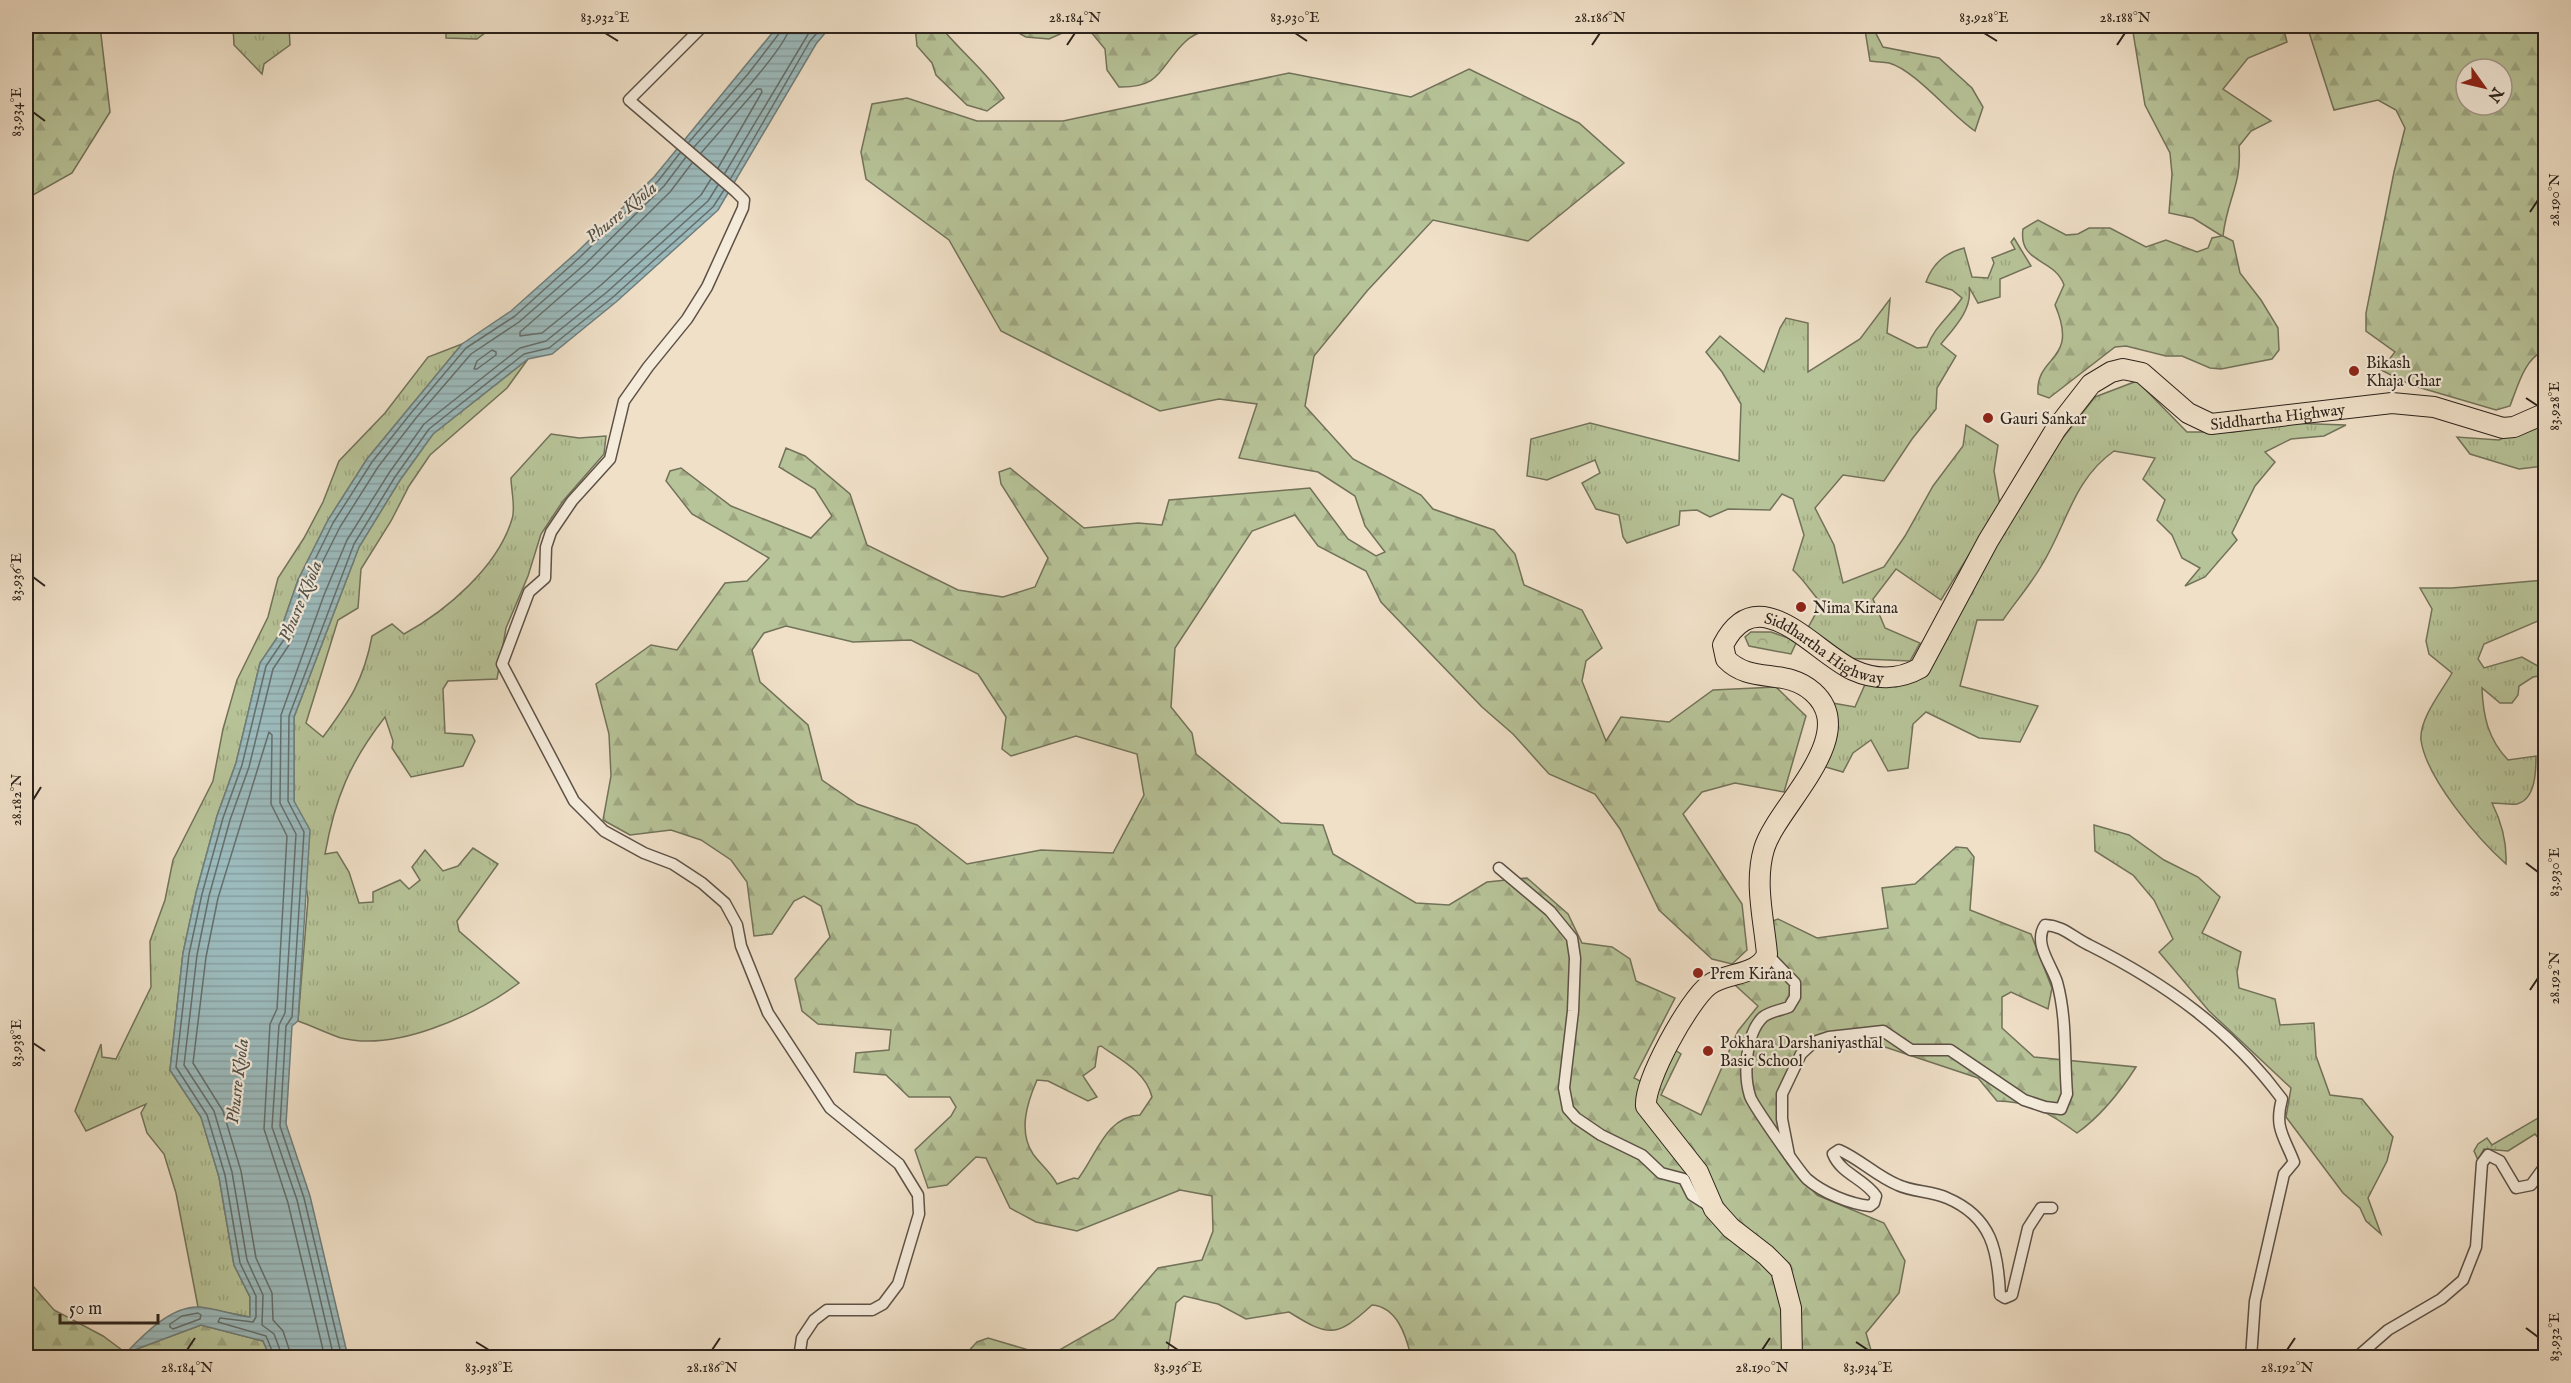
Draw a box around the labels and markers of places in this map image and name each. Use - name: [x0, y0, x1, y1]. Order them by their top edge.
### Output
- place label: Bikash Khaja Ghar: [2366, 354, 2441, 392]
- marker: Bikash Khaja Ghar: [2347, 364, 2361, 378]
- place label: Gauri Sankar: [2000, 410, 2087, 430]
- marker: Gauri Sankar: [1981, 411, 1995, 425]
- place label: Nima Kirana: [1813, 599, 1898, 619]
- marker: Nima Kirana: [1794, 600, 1808, 614]
- place label: Prem Kirana: [1710, 965, 1792, 985]
- marker: Prem Kirana: [1691, 966, 1705, 980]
- place label: Pokhara Darshaniyasthal Basic School: [1720, 1034, 1883, 1072]
- marker: Pokhara Darshaniyasthal Basic School: [1701, 1044, 1715, 1058]

